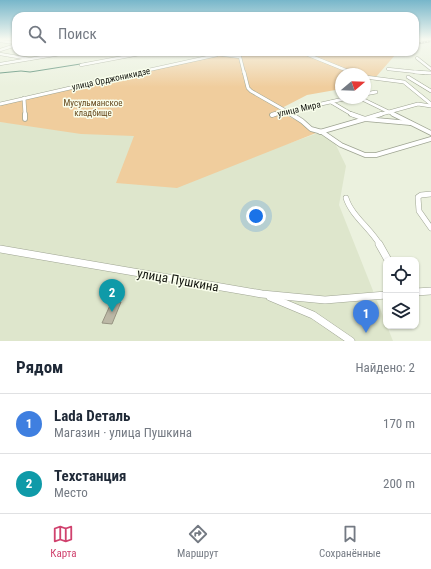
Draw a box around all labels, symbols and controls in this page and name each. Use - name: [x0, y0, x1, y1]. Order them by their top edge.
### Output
- search box: [12, 12, 419, 56]
- icon: search: [26, 23, 48, 45]
- text: Поиск: [58, 25, 97, 43]
- street label: улица Орджоникидзе: [71, 66, 151, 92]
- north arrow: [335, 68, 371, 104]
- park label: Мусульманское кладбище: [64, 98, 122, 118]
- street label: улица Мира: [276, 99, 322, 119]
- your location: [246, 206, 266, 226]
- map controls: [383, 257, 419, 329]
- button: locate: [383, 257, 419, 293]
- street label: улица Пушкина: [136, 265, 220, 295]
- pin: 2: [99, 279, 125, 312]
- button: layers: [383, 293, 419, 329]
- pin: 1: [353, 300, 379, 333]
- text: Рядом: [16, 357, 63, 377]
- text: Найдено: 2: [355, 360, 415, 375]
- text: Lada Dеталь: [54, 407, 130, 425]
- text: 1: [26, 416, 32, 431]
- text: 170 m: [383, 416, 415, 431]
- text: Магазин · улица Пушкина: [54, 425, 192, 440]
- text: Техстанция: [54, 467, 126, 485]
- text: 2: [26, 476, 32, 491]
- text: 200 m: [383, 476, 415, 491]
- text: Место: [54, 485, 88, 500]
- tab: Карта: [50, 523, 77, 560]
- tab: Маршрут: [177, 523, 218, 560]
- tab: Сохранённые: [319, 523, 381, 560]

